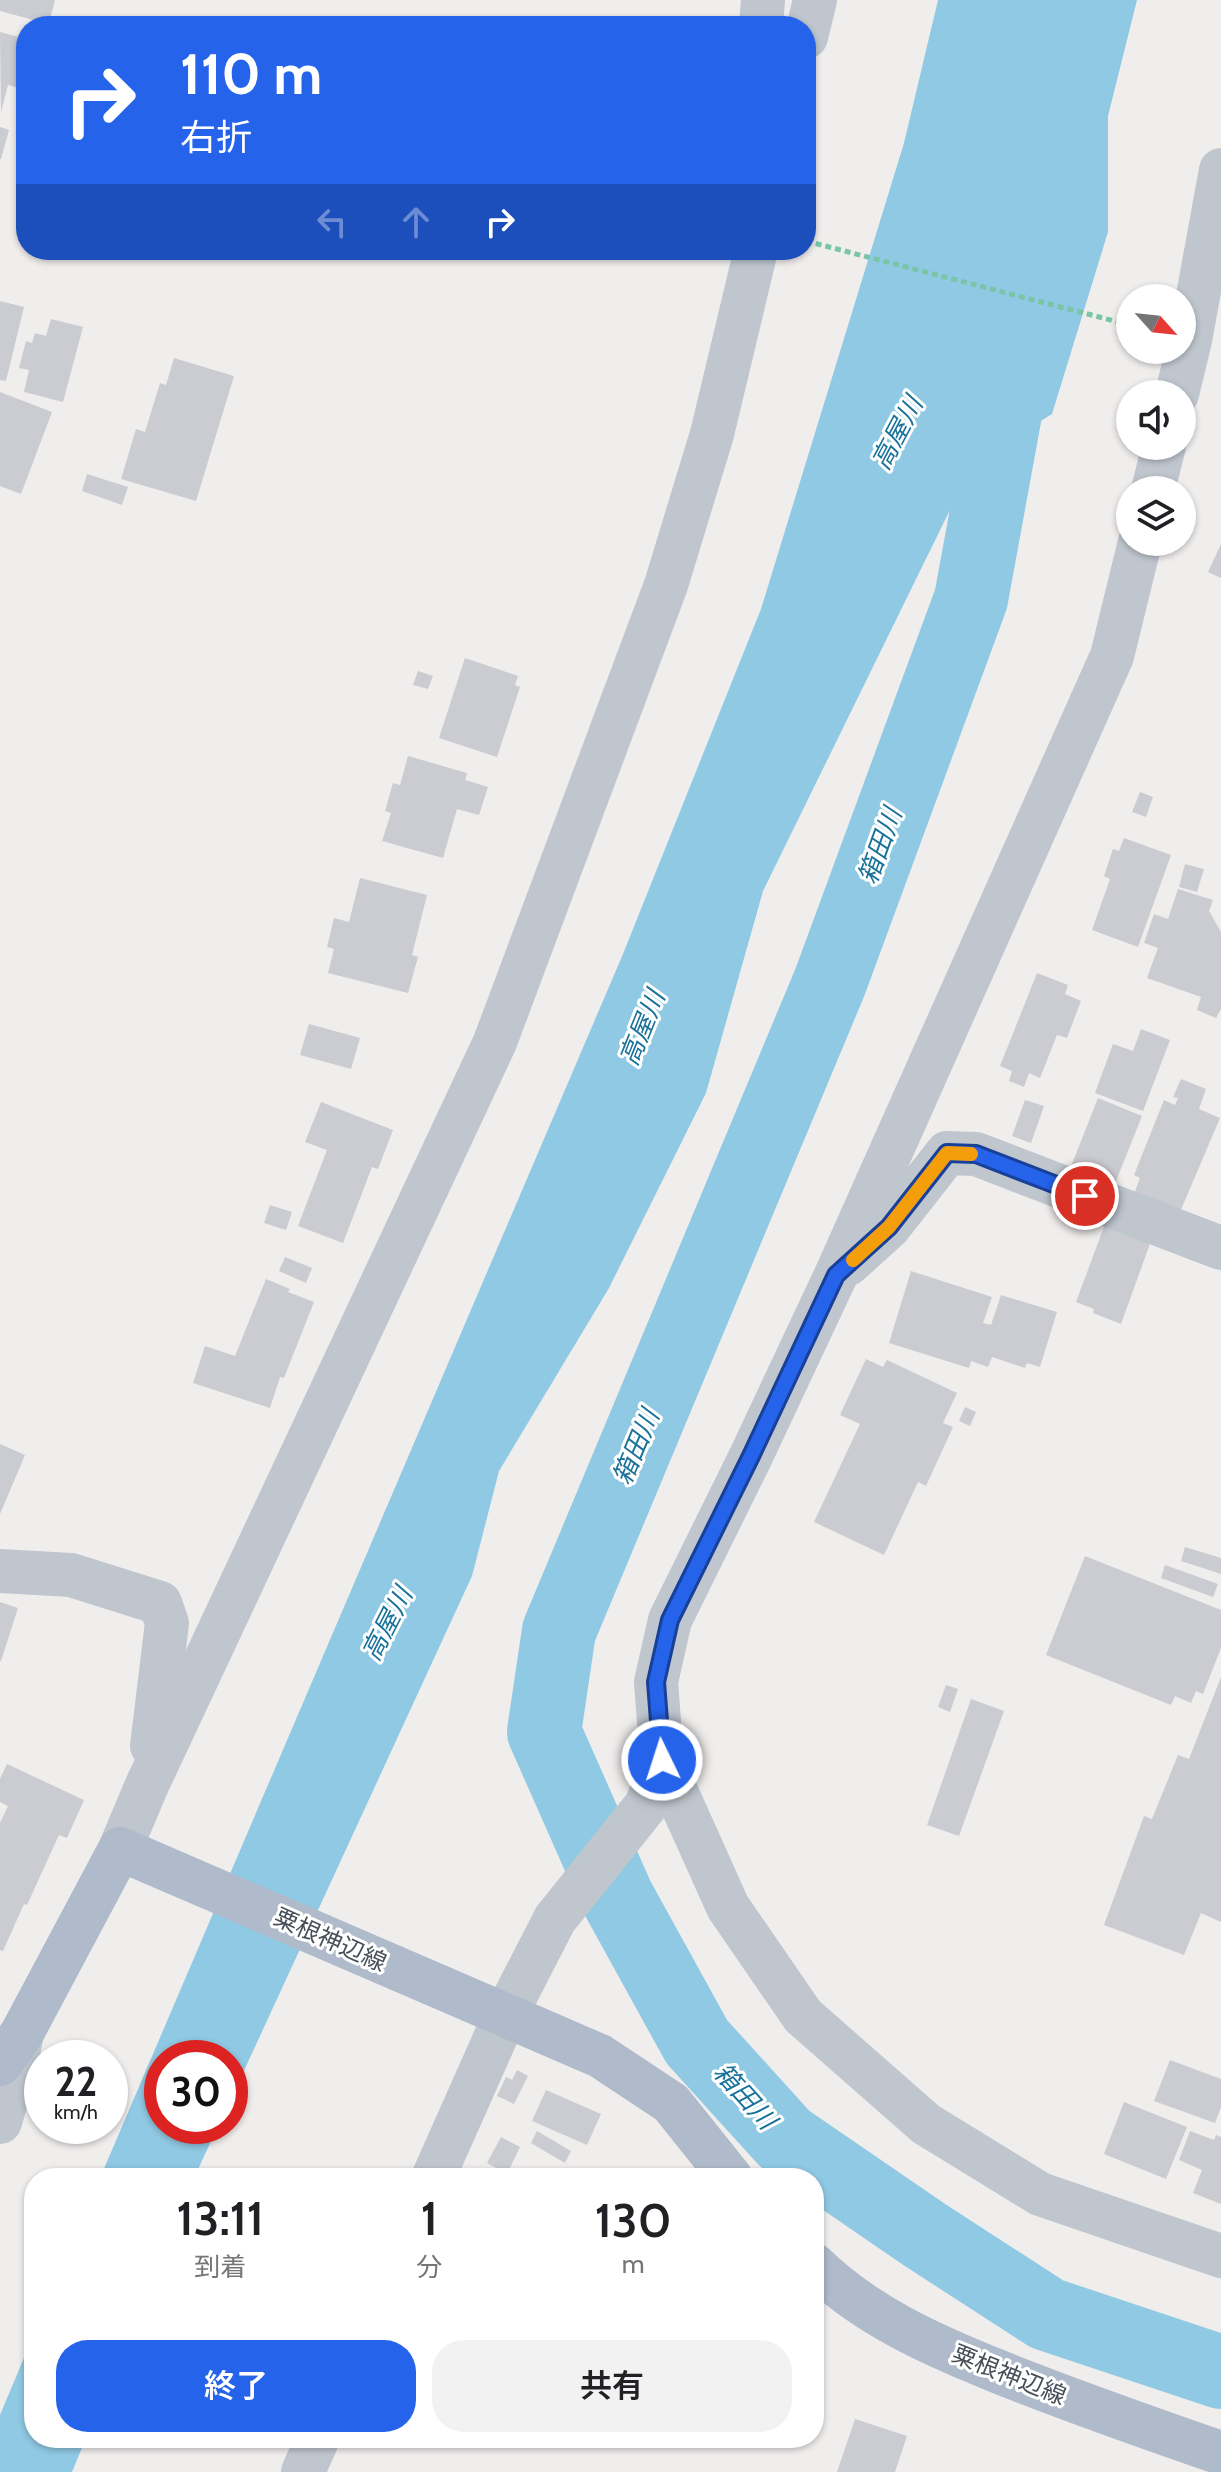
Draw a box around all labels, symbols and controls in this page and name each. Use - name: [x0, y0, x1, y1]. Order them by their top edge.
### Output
- text: 110 m: [180, 40, 322, 108]
- icon: right: [48, 48, 152, 152]
- text: 右折: [180, 115, 252, 159]
- icon: left: [310, 200, 354, 244]
- icon: ahead: [394, 200, 438, 244]
- icon: right: [478, 200, 522, 244]
- north arrow: [1116, 284, 1196, 364]
- map controls: [1116, 284, 1196, 556]
- button: sound: [1116, 380, 1196, 460]
- water label: 高屋川: [865, 388, 931, 475]
- button: layers: [1116, 476, 1196, 556]
- water label: 箱田川: [852, 801, 909, 888]
- water label: 高屋川: [613, 983, 673, 1070]
- pin: [1051, 1162, 1119, 1230]
- icon: arrive: [1063, 1174, 1107, 1218]
- water label: 箱田川: [606, 1402, 667, 1489]
- water label: 高屋川: [355, 1579, 420, 1666]
- position arrow: [620, 1718, 704, 1802]
- street label: 粟根神辺線: [269, 1902, 391, 1977]
- speed limit sign: 30: [144, 2040, 248, 2144]
- water label: 箱田川: [707, 2056, 785, 2138]
- text: 22: [55, 2057, 97, 2106]
- text: km/h: [54, 2100, 98, 2124]
- text: 13:11: [177, 2189, 264, 2247]
- text: 1: [421, 2189, 438, 2247]
- text: 130: [595, 2191, 671, 2249]
- text: m: [622, 2248, 645, 2280]
- text: 到着: [194, 2251, 246, 2283]
- text: 分: [416, 2251, 442, 2283]
- street label: 粟根神辺線: [948, 2339, 1070, 2410]
- button: 終了: [56, 2340, 416, 2432]
- button: 共有: [432, 2340, 792, 2432]

